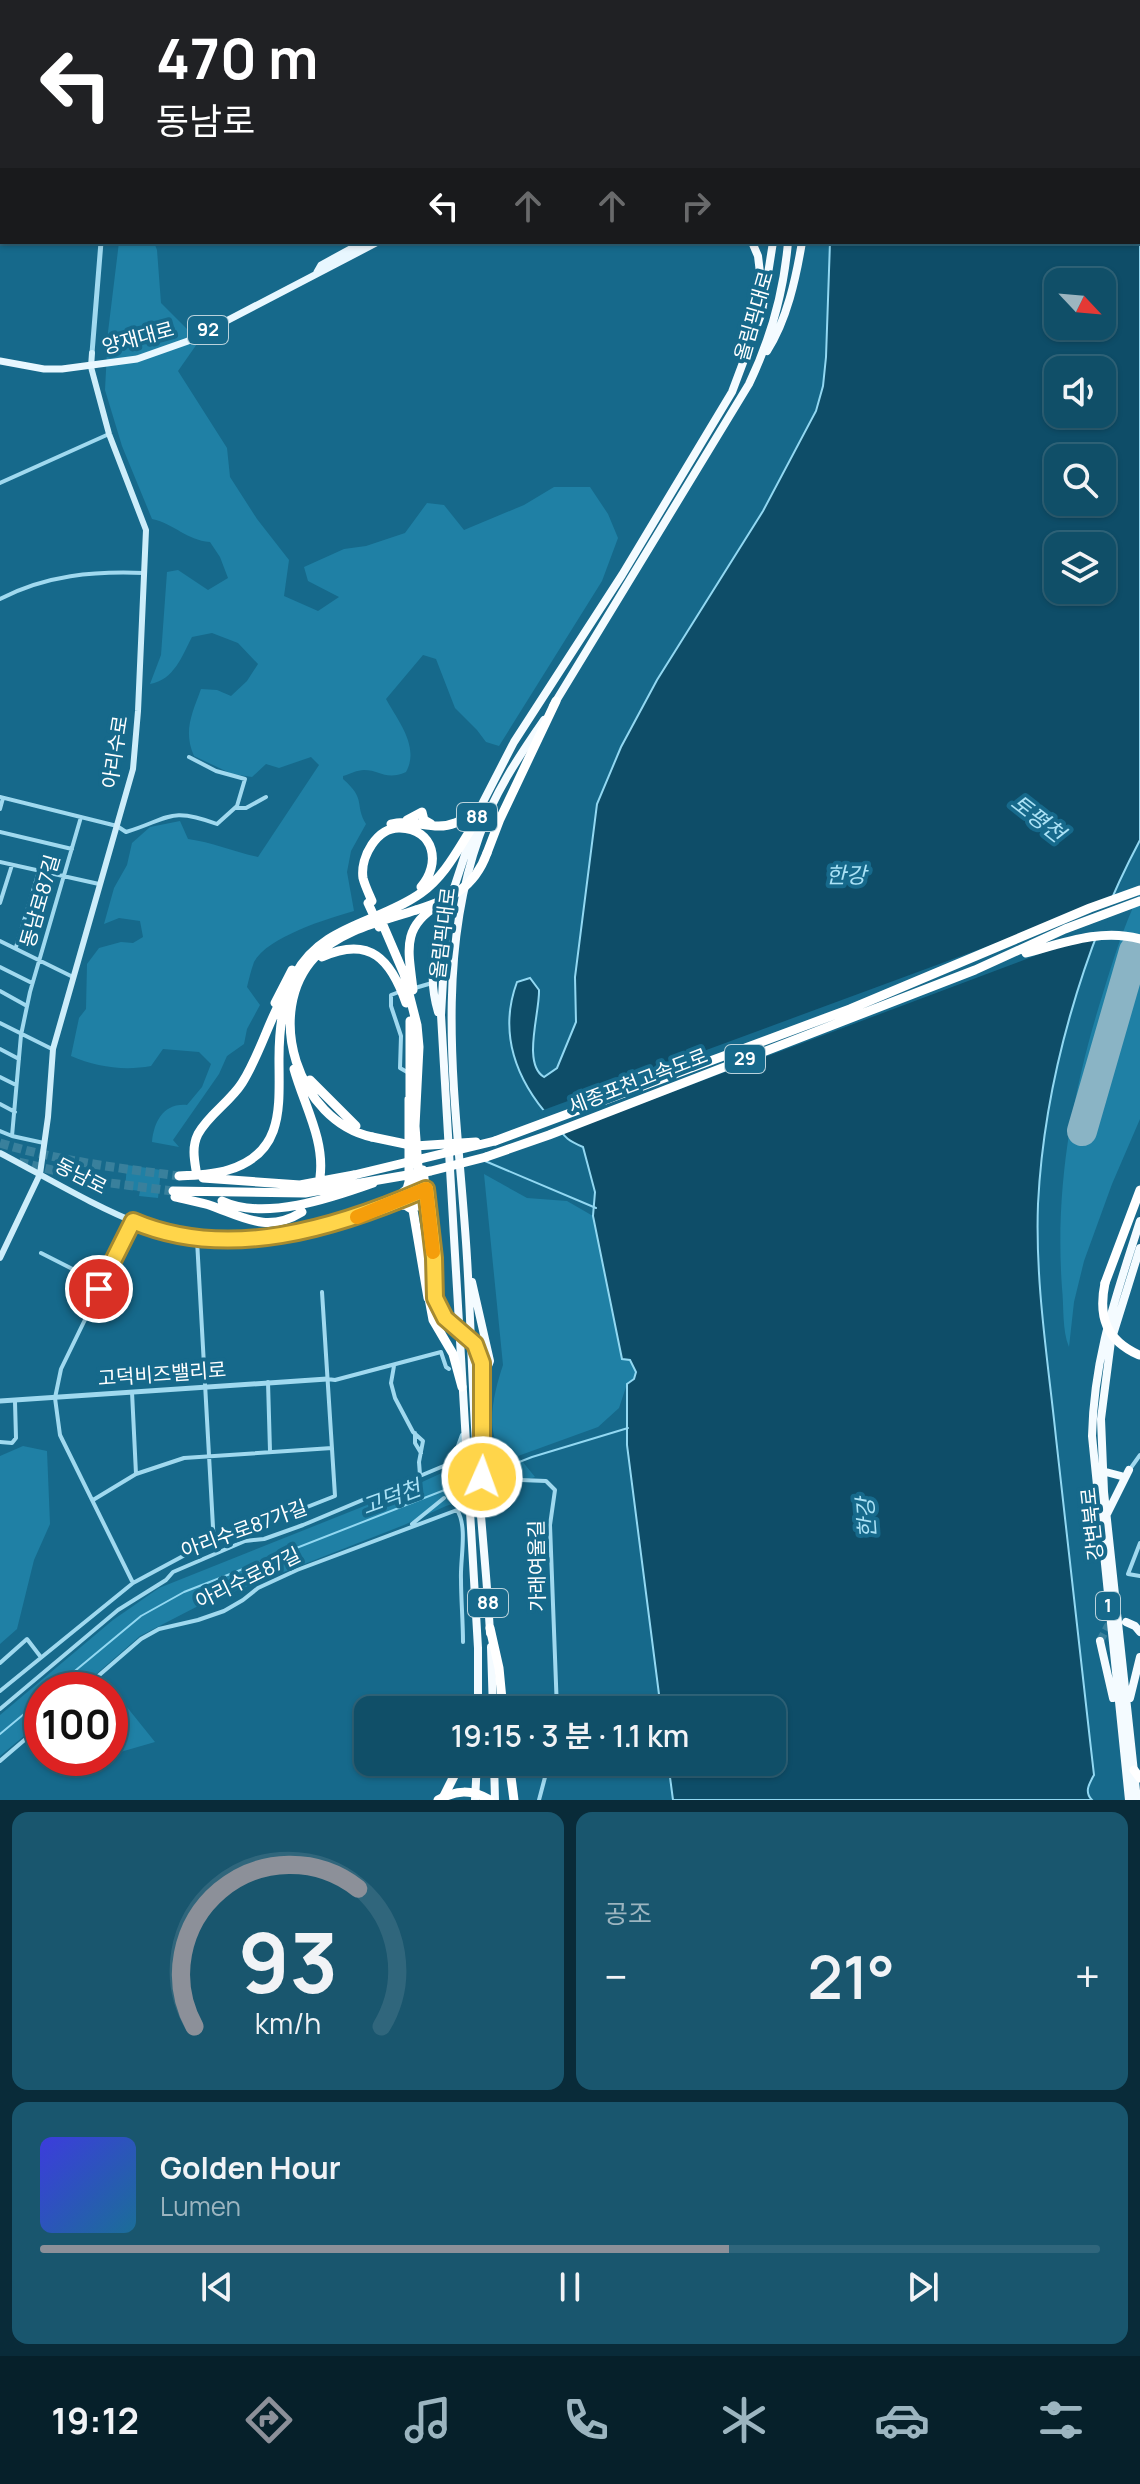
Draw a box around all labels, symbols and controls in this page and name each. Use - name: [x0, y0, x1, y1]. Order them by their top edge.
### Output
- text: 470 m: [156, 19, 318, 96]
- icon: left: [24, 32, 128, 136]
- text: 동남로: [156, 96, 255, 145]
- icon: left: [422, 184, 466, 228]
- icon: ahead: [506, 184, 550, 228]
- icon: ahead: [590, 184, 634, 228]
- icon: right: [674, 184, 718, 228]
- street label: 올림픽대로: [728, 268, 779, 364]
- north arrow: [1044, 268, 1116, 340]
- map controls: [1044, 268, 1116, 604]
- street label: 양재대로: [99, 315, 177, 360]
- road number: 92: [188, 316, 228, 344]
- button: sound: [1044, 356, 1116, 428]
- button: search: [1044, 444, 1116, 516]
- button: layers: [1044, 532, 1116, 604]
- street label: 아리수로: [95, 713, 134, 790]
- water label: 토평천: [1005, 787, 1073, 850]
- road number: 88: [457, 803, 497, 831]
- street label: 동남로87길: [13, 851, 66, 950]
- water label: 한강: [826, 860, 869, 890]
- street label: 올림픽대로: [423, 886, 462, 980]
- street label: 세종포천고속도로: [564, 1042, 711, 1120]
- road number: 29: [725, 1045, 765, 1073]
- street label: 동남로: [51, 1151, 112, 1200]
- pin: [65, 1255, 133, 1323]
- icon: arrive: [77, 1267, 121, 1311]
- street label: 고덕비즈밸리로: [97, 1356, 227, 1391]
- position arrow: [440, 1435, 524, 1519]
- water label: 고덕천: [357, 1472, 427, 1521]
- street label: 강변북로: [1074, 1486, 1109, 1562]
- street label: 아리수로87가길: [177, 1493, 310, 1564]
- water label: 한강: [849, 1494, 882, 1539]
- street label: 가래여울길: [522, 1520, 551, 1612]
- street label: 아리수로87길: [191, 1541, 305, 1615]
- road number: 88: [468, 1589, 508, 1617]
- road number: 1: [1096, 1592, 1120, 1620]
- speed limit sign: 100: [24, 1672, 128, 1776]
- text: 19:15 · 3 분 · 1.1 km: [451, 1715, 689, 1756]
- text: 공조: [604, 1895, 652, 1931]
- text: 93: [238, 1904, 338, 2018]
- text: 21°: [807, 1935, 895, 2017]
- text: −: [604, 1946, 628, 2006]
- text: +: [1075, 1946, 1100, 2006]
- text: km/h: [255, 2004, 321, 2043]
- text: Golden Hour: [160, 2147, 341, 2188]
- text: Lumen: [160, 2188, 241, 2224]
- icon: previous: [195, 2265, 239, 2309]
- icon: pause: [548, 2265, 592, 2309]
- icon: next: [901, 2265, 945, 2309]
- icon: directions: [241, 2392, 297, 2448]
- icon: music: [400, 2392, 456, 2448]
- icon: phone: [558, 2392, 614, 2448]
- icon: climate: [716, 2392, 772, 2448]
- icon: car: [874, 2392, 930, 2448]
- icon: filters: [1033, 2392, 1089, 2448]
- text: 19:12: [51, 2396, 139, 2445]

